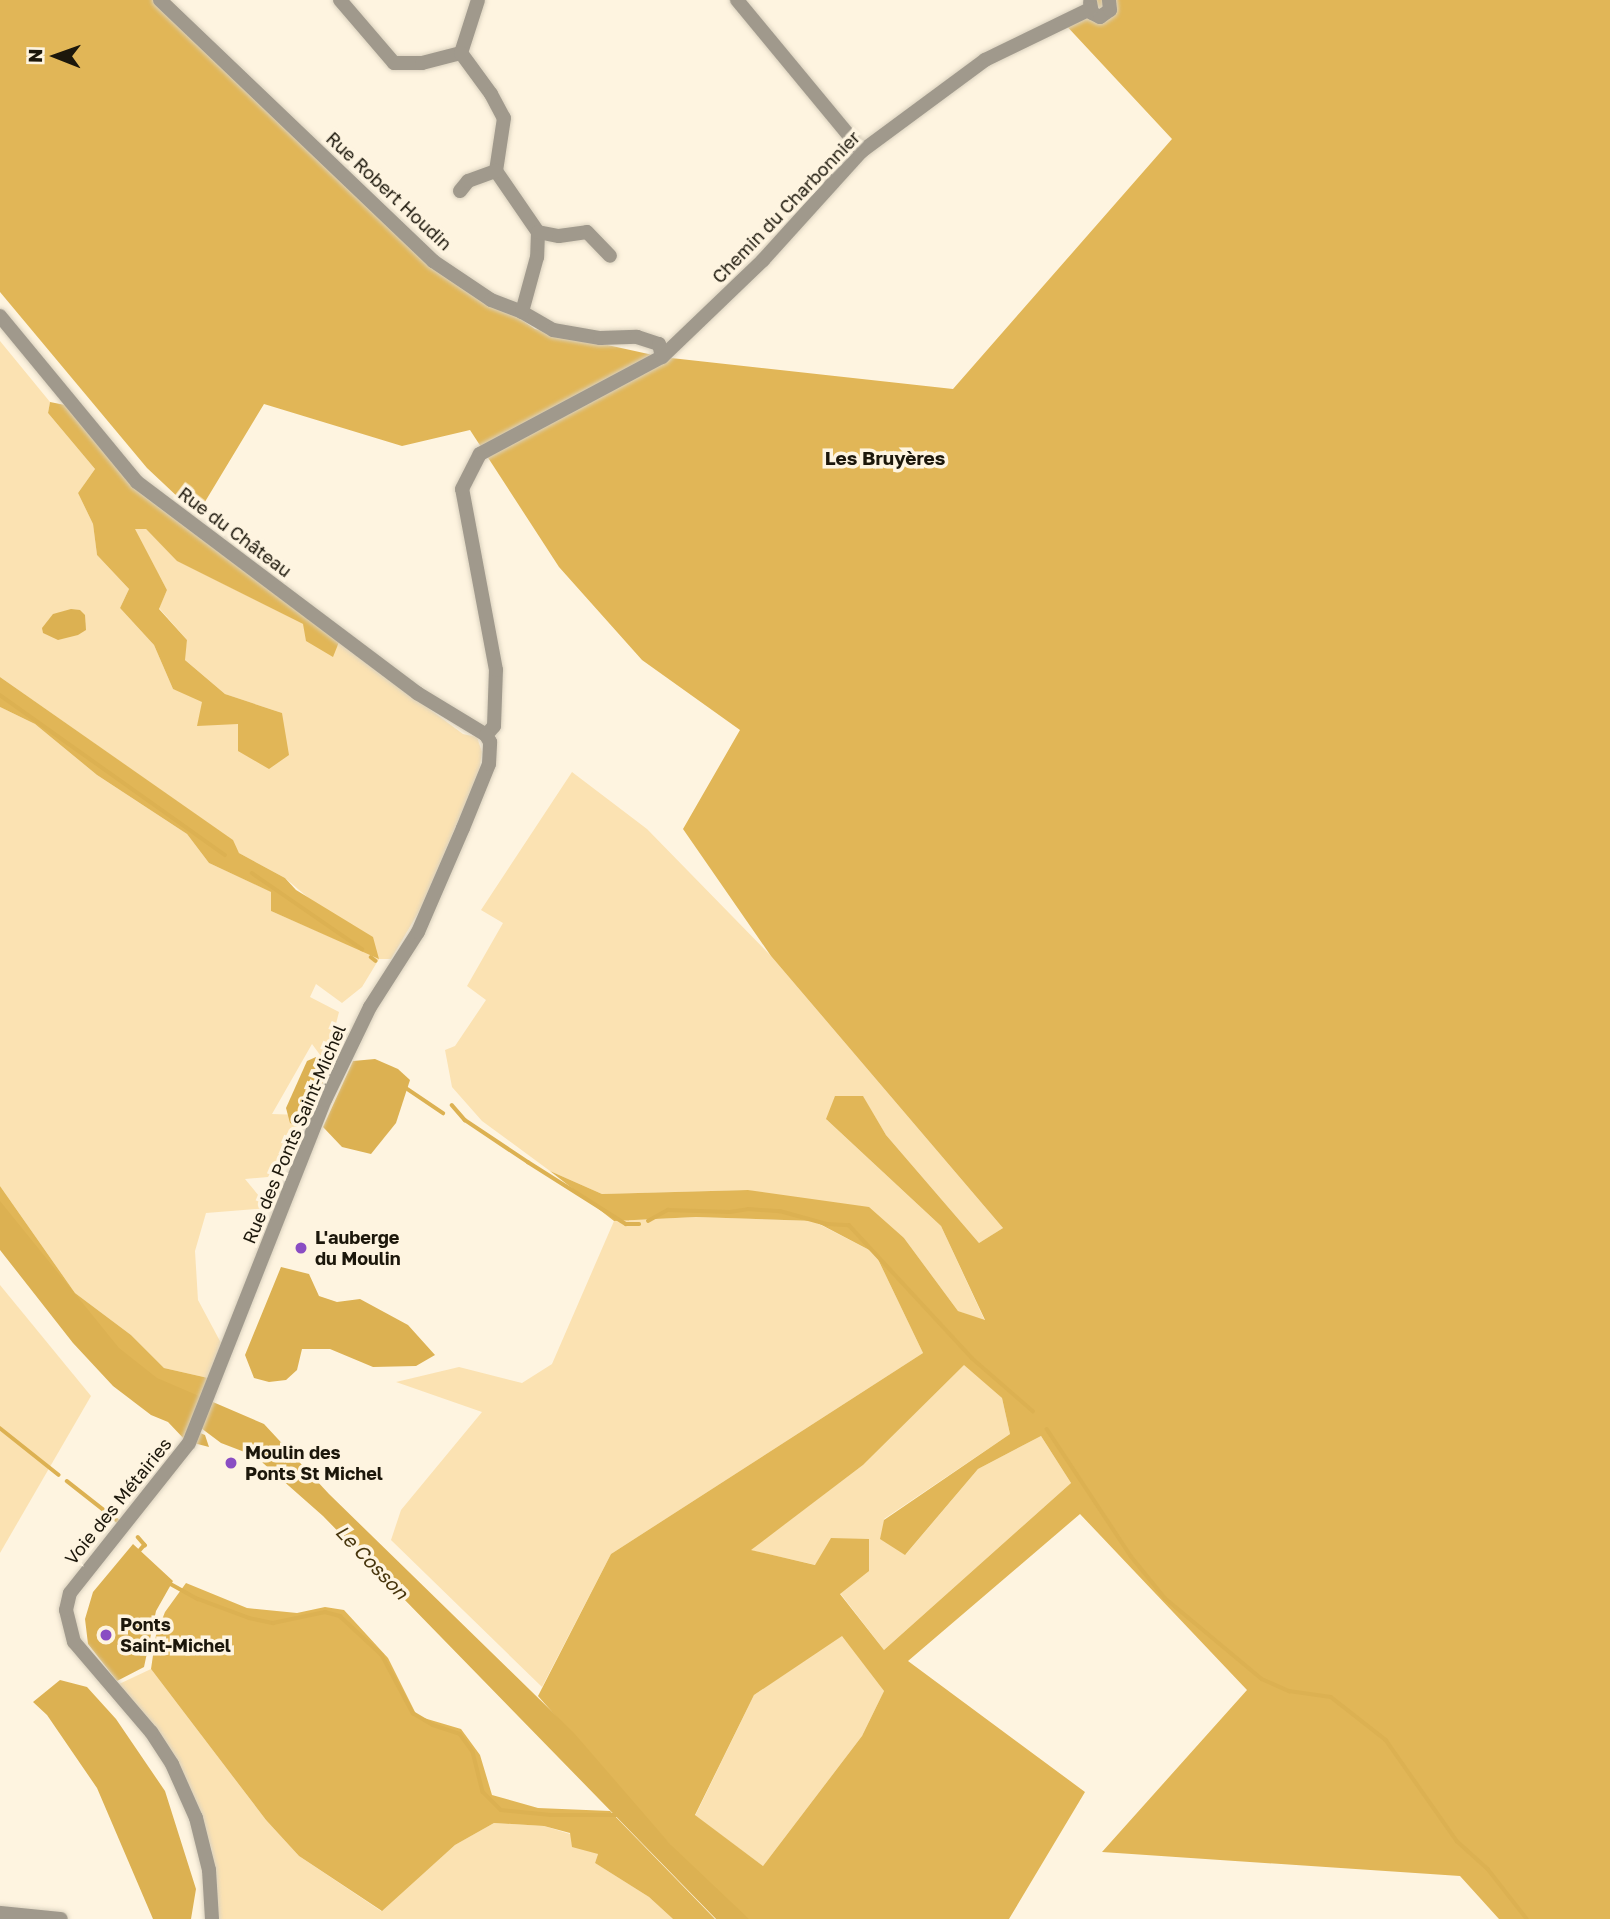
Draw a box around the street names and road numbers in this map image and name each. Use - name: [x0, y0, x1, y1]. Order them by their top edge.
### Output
- street label: Chemin du Charbonnier: [708, 126, 864, 288]
- street label: Rue Robert Houdin: [322, 127, 456, 255]
- street label: Rue du Château: [174, 482, 296, 582]
- street label: Rue des Ponts Saint-Michel: [238, 1021, 350, 1247]
- street label: Voie des Métairies: [60, 1433, 176, 1569]

